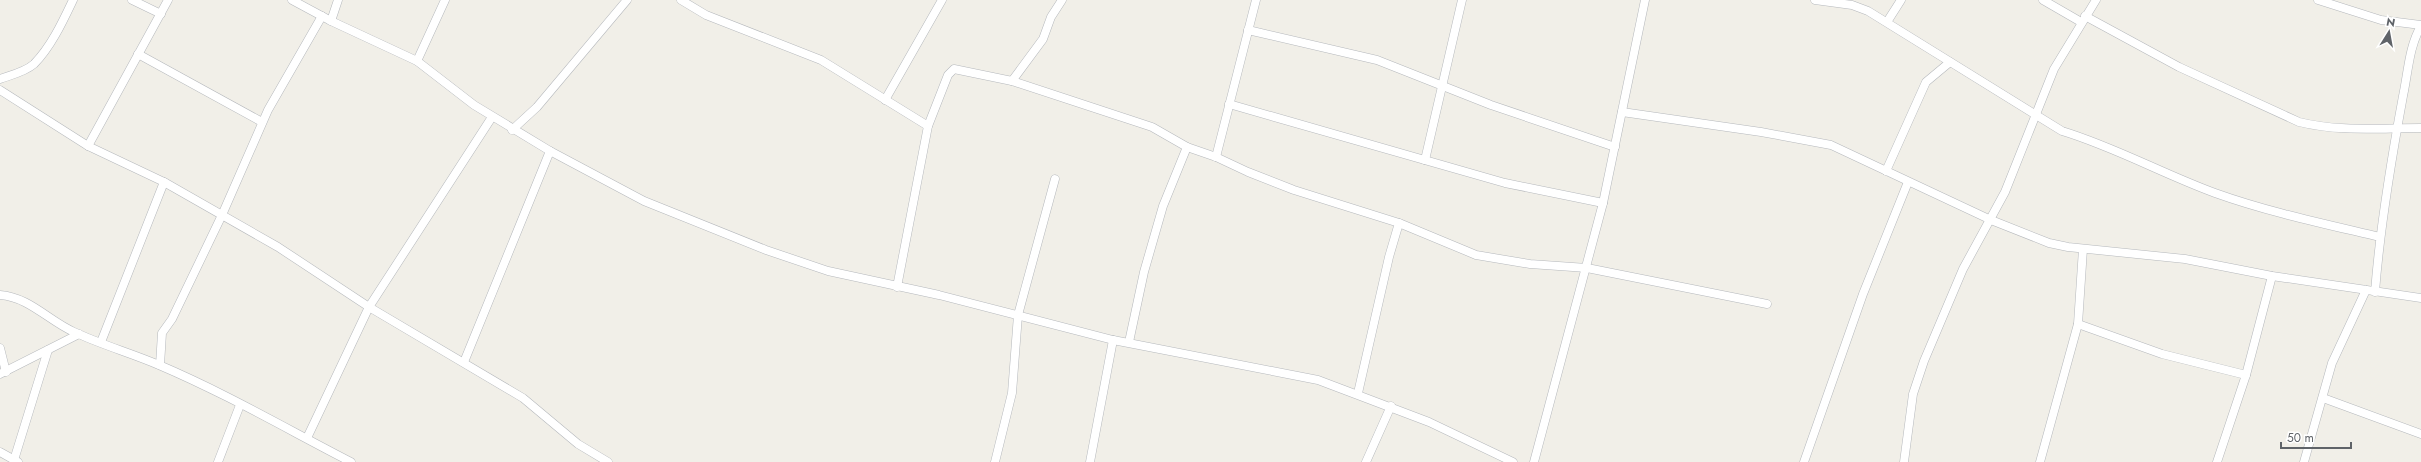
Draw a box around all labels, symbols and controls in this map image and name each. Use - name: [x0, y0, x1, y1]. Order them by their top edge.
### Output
- north arrow: [2369, 12, 2409, 52]
- text: N: [2385, 13, 2397, 31]
- scale bar: [2281, 424, 2351, 450]
- text: 50 m: [2287, 429, 2314, 447]

